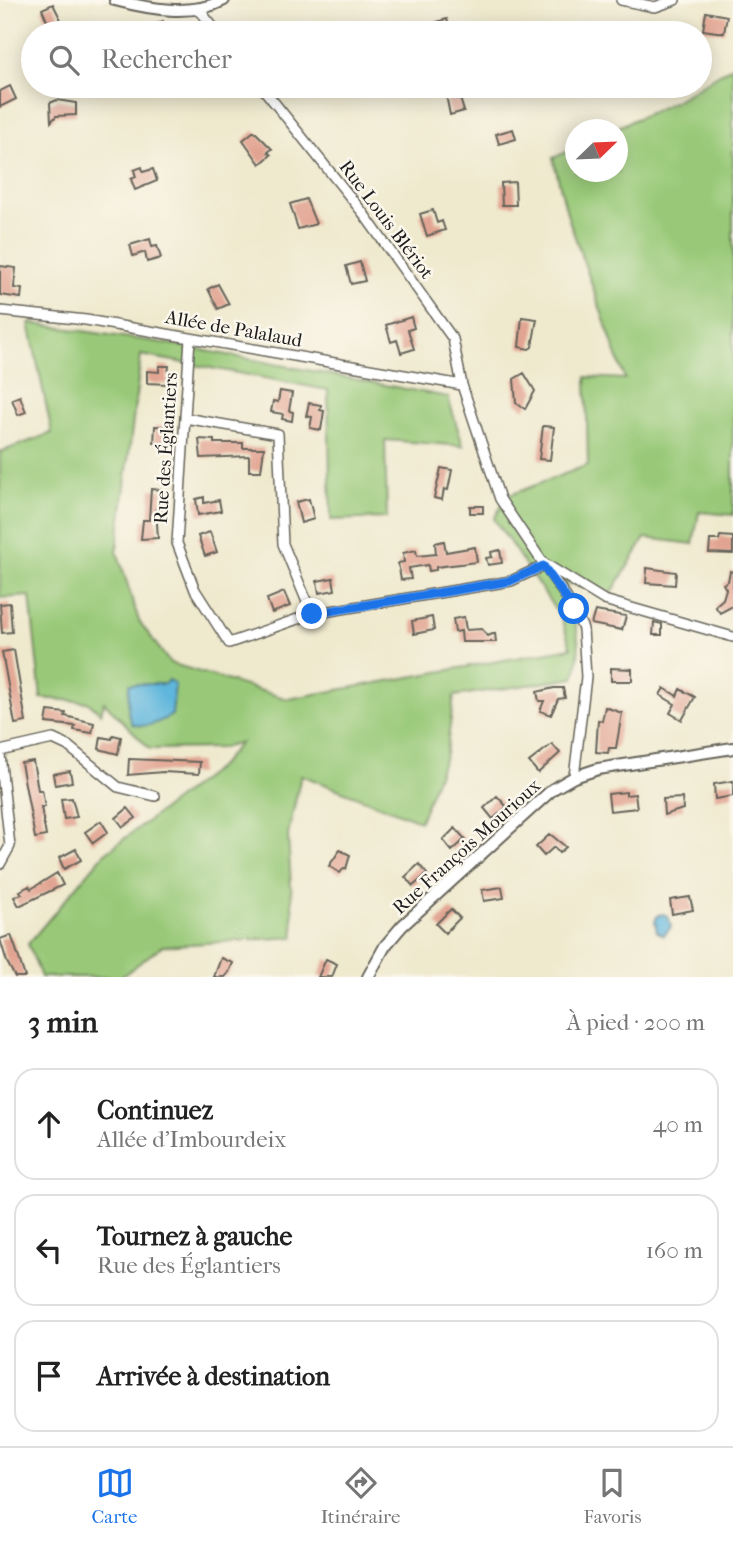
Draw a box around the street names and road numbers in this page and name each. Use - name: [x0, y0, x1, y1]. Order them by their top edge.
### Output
- street label: Rue Louis Blériot: [334, 156, 438, 283]
- street label: Allée de Palalaud: [163, 306, 305, 352]
- street label: Rue des Églantiers: [150, 372, 182, 525]
- street label: Rue François Mourioux: [388, 775, 545, 919]

